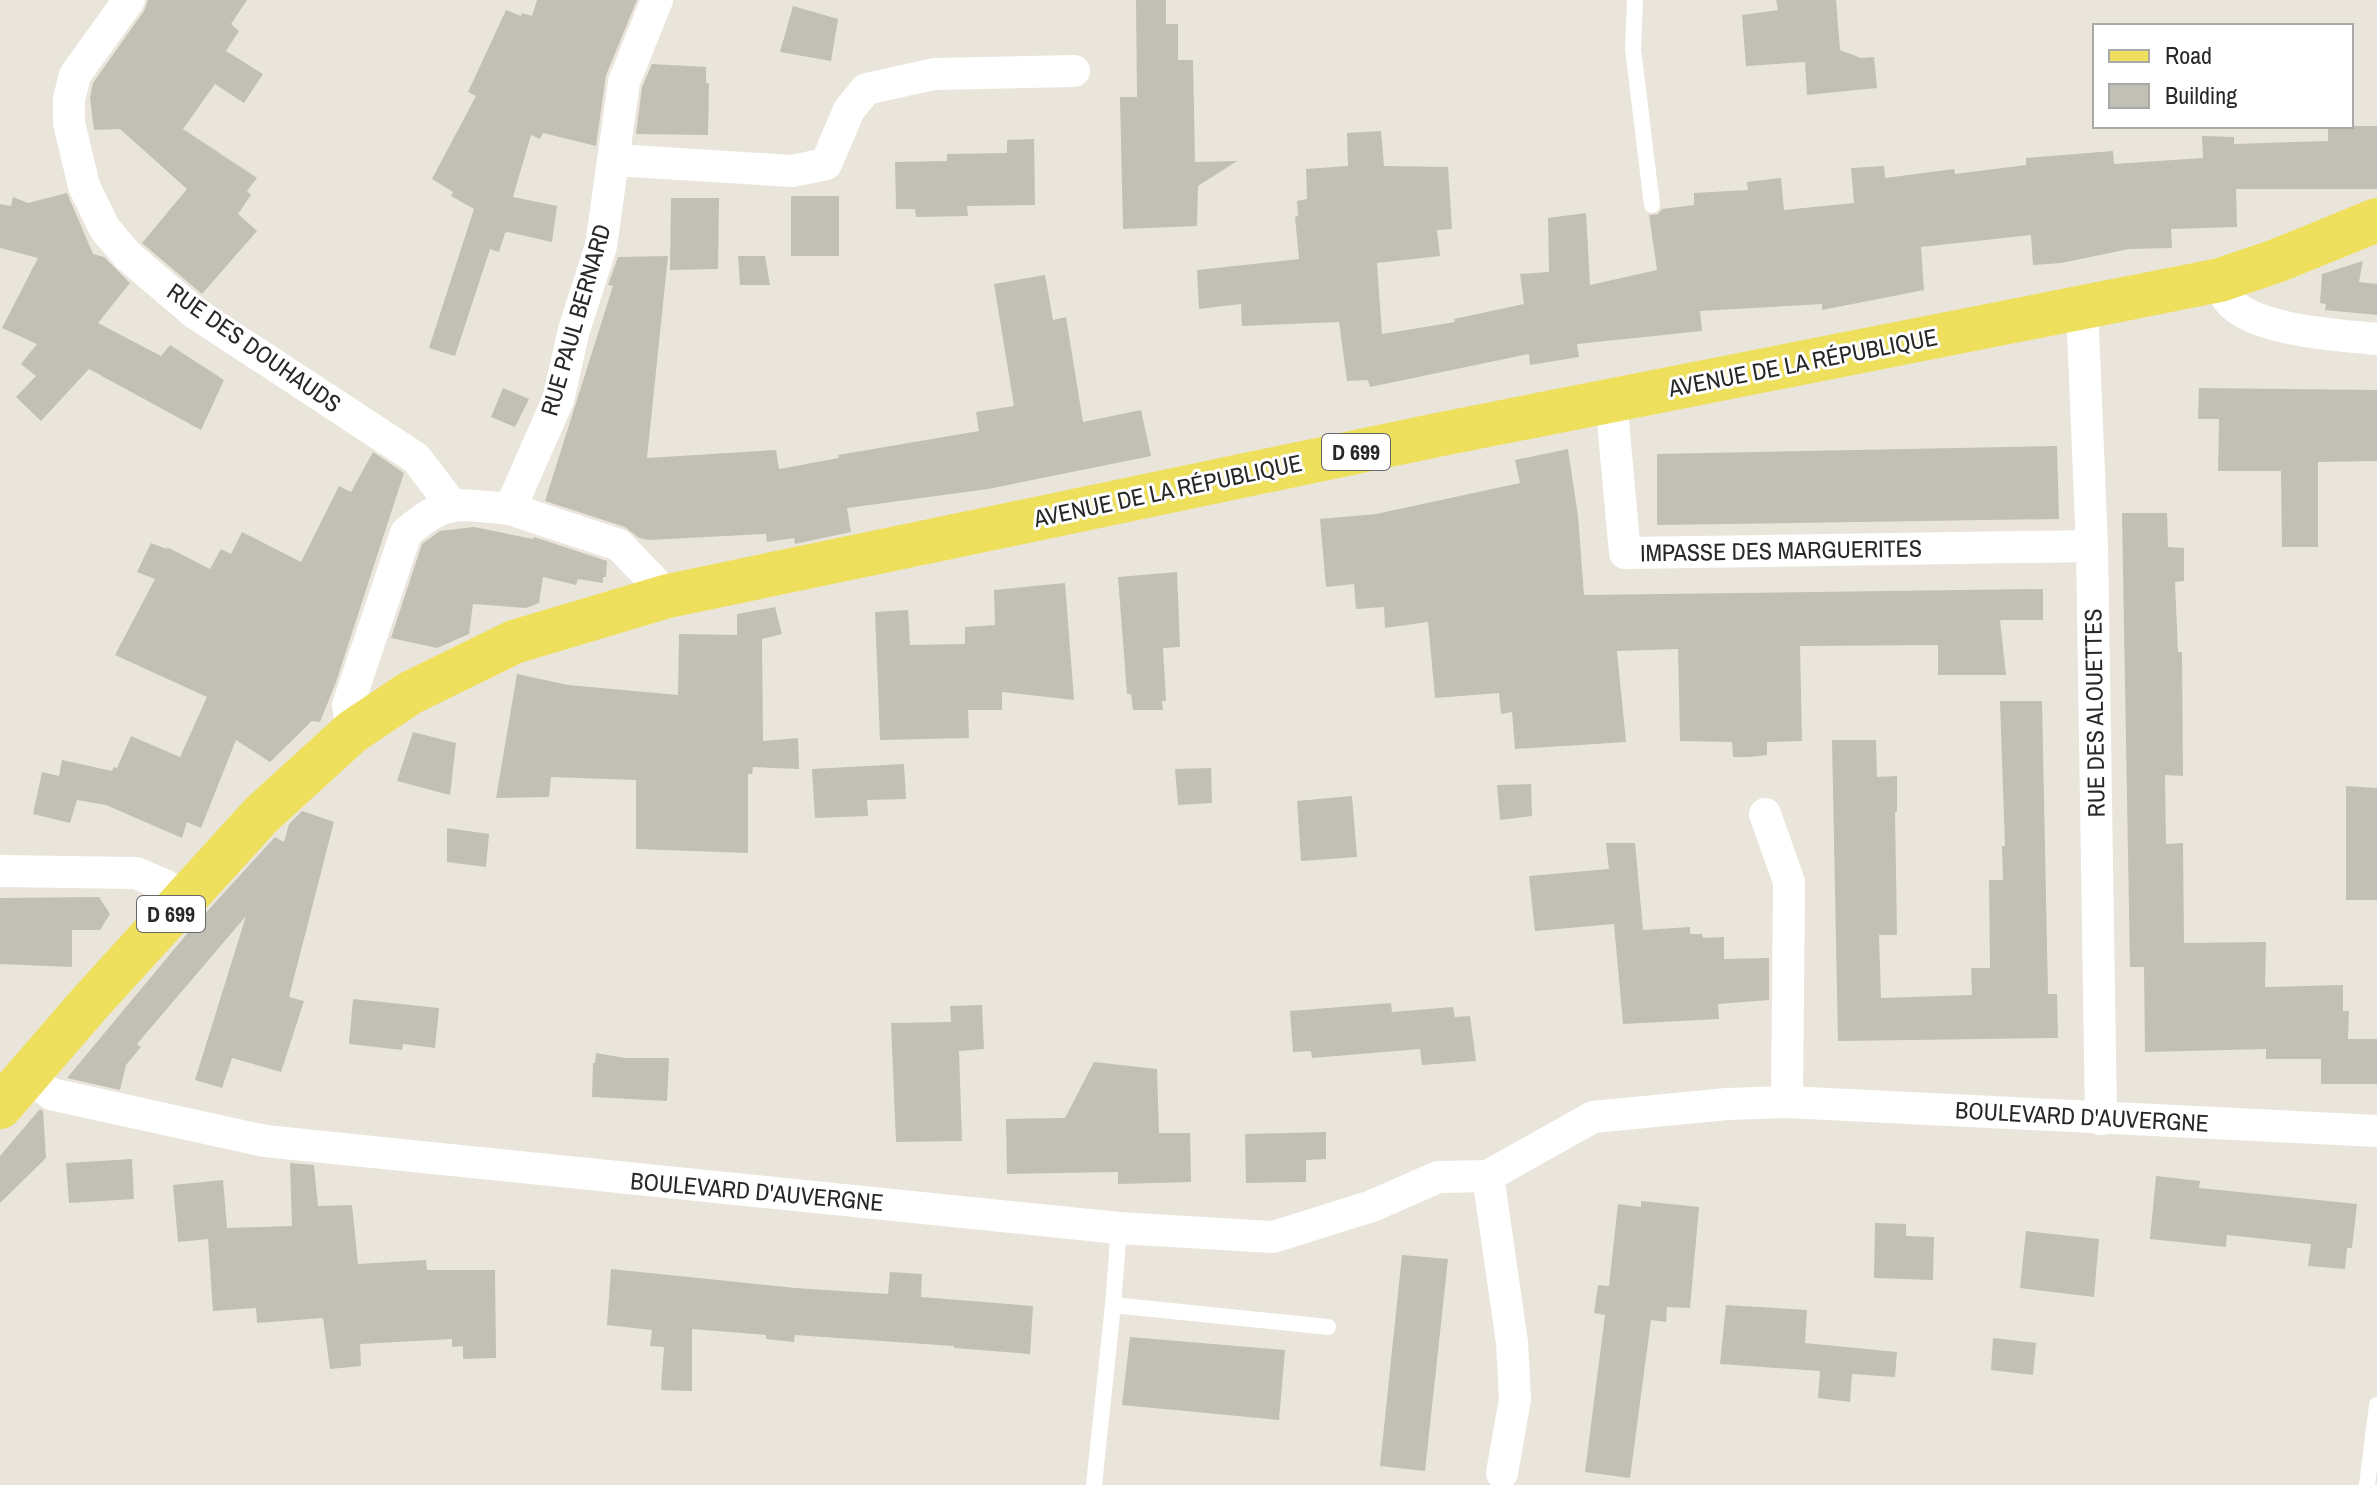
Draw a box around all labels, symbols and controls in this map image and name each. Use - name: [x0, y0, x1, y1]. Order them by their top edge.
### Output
- legend: [2093, 24, 2353, 128]
- text: Road: [2165, 39, 2212, 71]
- text: Building: [2165, 79, 2237, 111]
- street label: RUE PAUL BERNARD: [532, 220, 618, 419]
- street label: RUE DES DOUHAUDS: [161, 275, 348, 419]
- street label: AVENUE DE LA RÉPUBLIQUE: [1665, 320, 1940, 404]
- road number: D 699: [1322, 434, 1390, 470]
- street label: AVENUE DE LA RÉPUBLIQUE: [1030, 446, 1305, 534]
- street label: IMPASSE DES MARGUERITES: [1640, 532, 1922, 568]
- street label: RUE DES ALOUETTES: [2076, 608, 2112, 818]
- road number: D 699: [137, 896, 205, 932]
- street label: BOULEVARD D'AUVERGNE: [1954, 1093, 2210, 1139]
- street label: BOULEVARD D'AUVERGNE: [629, 1164, 885, 1218]

